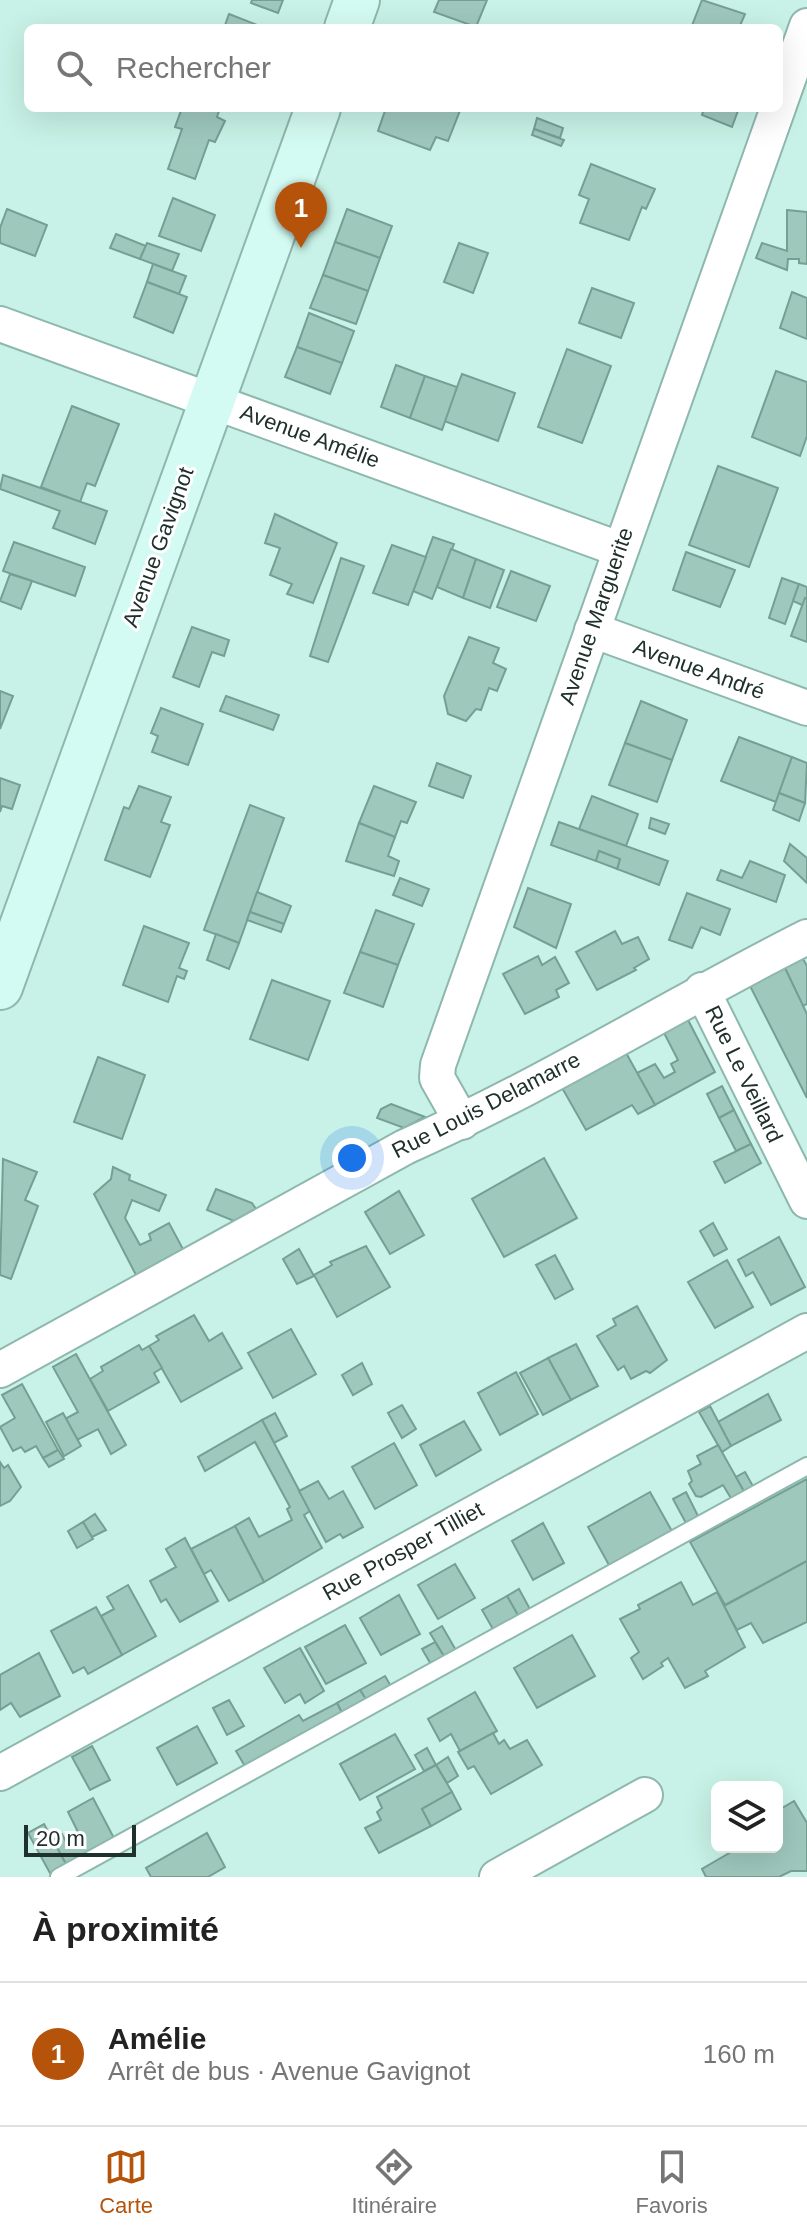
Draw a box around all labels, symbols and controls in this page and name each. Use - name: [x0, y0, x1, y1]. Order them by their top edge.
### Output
- search box: [24, 24, 783, 112]
- icon: search: [52, 46, 96, 90]
- text: Rechercher: [116, 51, 271, 84]
- pin: 1: [275, 182, 327, 248]
- street label: Avenue Amélie: [237, 399, 383, 473]
- street label: Avenue Gavignot: [117, 464, 199, 630]
- street label: Avenue Marguerite: [554, 524, 638, 708]
- street label: Avenue André: [630, 634, 768, 704]
- street label: Rue Le Veillard: [700, 1001, 788, 1147]
- street label: Rue Louis Delamarre: [388, 1047, 584, 1163]
- your location: [332, 1138, 372, 1178]
- street label: Rue Prosper Tilliet: [318, 1496, 488, 1606]
- map controls: [711, 1781, 783, 1853]
- button: layers: [711, 1781, 783, 1853]
- scale bar: [24, 1821, 136, 1857]
- text: 20 m: [36, 1826, 85, 1851]
- text: À proximité: [32, 1910, 219, 1948]
- text: Amélie: [108, 2022, 206, 2055]
- text: 1: [51, 2039, 65, 2069]
- text: 160 m: [703, 2039, 775, 2069]
- text: Arrêt de bus · Avenue Gavignot: [108, 2056, 470, 2086]
- tab: Carte: [99, 2145, 153, 2219]
- tab: Itinéraire: [352, 2145, 437, 2219]
- tab: Favoris: [636, 2145, 708, 2219]

